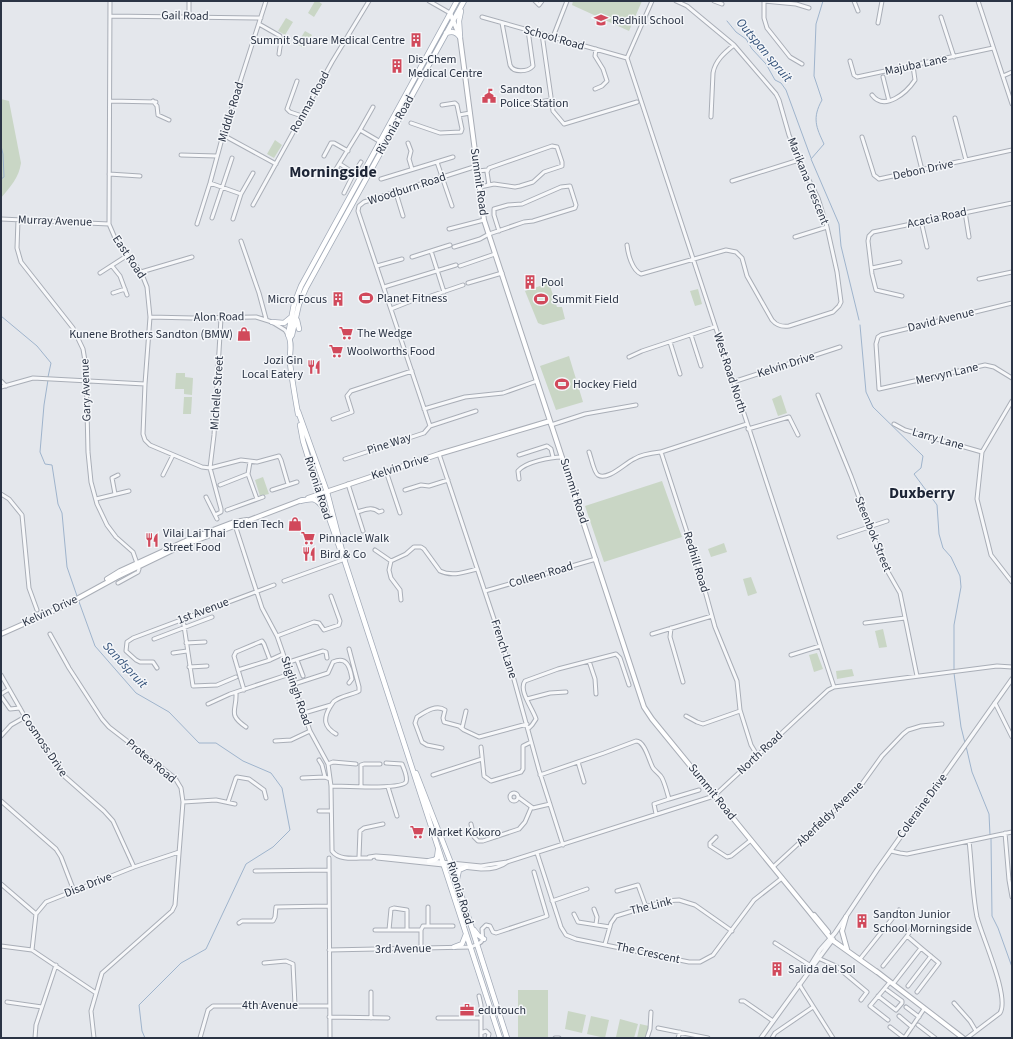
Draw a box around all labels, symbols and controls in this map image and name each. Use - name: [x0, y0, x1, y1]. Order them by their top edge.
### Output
- street label: Gail Road: [161, 7, 209, 25]
- school or university icon: Redhill School: [593, 12, 609, 28]
- place label: Redhill School: [612, 12, 684, 29]
- water label: Outspan spruit: [732, 14, 797, 86]
- street label: School Road: [522, 21, 586, 55]
- place label: Summit Square Medical Centre: [250, 32, 405, 49]
- building icon: Summit Square Medical Centre: [408, 32, 424, 48]
- street label: Majuba Lane: [883, 50, 949, 80]
- place label: Dis-Chem Medical Centre: [408, 51, 483, 82]
- building icon: Dis-Chem Medical Centre: [389, 58, 405, 74]
- street label: Ronmar Road: [286, 68, 334, 136]
- street label: Middle Road: [214, 80, 248, 144]
- place label: Sandton Police Station: [500, 81, 568, 112]
- public building icon: Sandton Police Station: [481, 88, 497, 104]
- street label: Rivonia Road: [372, 92, 418, 158]
- street label: Marikana Crescent: [783, 135, 833, 227]
- street label: Summit Road: [466, 147, 492, 217]
- street label: Debon Drive: [891, 155, 955, 185]
- district label: Morningside: [289, 161, 377, 183]
- street label: Woodburn Road: [366, 168, 448, 210]
- street label: Acacia Road: [906, 203, 968, 233]
- street label: Murray Avenue: [18, 211, 92, 231]
- street label: East Road: [108, 232, 150, 282]
- building icon: Pool: [522, 274, 538, 290]
- place label: Pool: [541, 274, 564, 291]
- sports icon: Planet Fitness: [358, 290, 374, 306]
- place label: Planet Fitness: [377, 290, 447, 307]
- place label: Micro Focus: [268, 291, 327, 308]
- building icon: Micro Focus: [330, 291, 346, 307]
- sports icon: Summit Field: [533, 291, 549, 307]
- place label: Summit Field: [552, 291, 619, 308]
- street label: David Avenue: [906, 304, 976, 336]
- street label: Alon Road: [193, 308, 245, 326]
- supermarket icon: The Wedge: [338, 325, 354, 341]
- place label: The Wedge: [357, 325, 412, 342]
- place label: Kunene Brothers Sandton (BMW): [69, 326, 233, 343]
- shop icon: Kunene Brothers Sandton (BMW): [236, 326, 252, 342]
- street label: West Road North: [709, 331, 751, 415]
- supermarket icon: Woolworths Food: [328, 343, 344, 359]
- place label: Woolworths Food: [347, 343, 435, 360]
- street label: Kelvin Drive: [755, 348, 817, 382]
- place label: Jozi Gin Local Eatery: [242, 352, 303, 383]
- street label: Michelle Street: [206, 355, 228, 431]
- street label: Gary Avenue: [76, 358, 96, 422]
- restaurant icon: Jozi Gin Local Eatery: [306, 359, 322, 375]
- street label: Mervyn Lane: [914, 359, 980, 389]
- sports icon: Hockey Field: [554, 376, 570, 392]
- place label: Hockey Field: [573, 376, 637, 393]
- street label: Larry Lane: [910, 424, 966, 454]
- street label: Pine Way: [365, 429, 414, 459]
- street label: Kelvin Drive: [369, 450, 431, 484]
- street label: Rivonia Road: [300, 454, 336, 522]
- street label: Summit Road: [555, 456, 593, 526]
- district label: Duxberry: [889, 482, 956, 504]
- street label: Steenbok Street: [850, 494, 896, 574]
- place label: Eden Tech: [233, 516, 284, 533]
- shop icon: Eden Tech: [287, 516, 303, 532]
- place label: Vilai Lai Thai Street Food: [163, 525, 226, 556]
- street label: Redhill Road: [679, 529, 713, 595]
- supermarket icon: Pinnacle Walk: [300, 530, 316, 546]
- place label: Pinnacle Walk: [319, 530, 389, 547]
- restaurant icon: Vilai Lai Thai Street Food: [144, 532, 160, 548]
- restaurant icon: Bird & Co: [301, 546, 317, 562]
- place label: Bird & Co: [320, 546, 366, 563]
- street label: Colleen Road: [507, 558, 575, 592]
- street label: Kelvin Drive: [19, 591, 81, 631]
- street label: 1st Avenue: [175, 593, 231, 629]
- street label: French Lane: [486, 617, 522, 681]
- water label: Sandspruit: [99, 638, 152, 693]
- street label: Stiglingh Road: [276, 654, 316, 728]
- street label: Cosmoss Drive: [16, 710, 72, 780]
- street label: North Road: [733, 727, 787, 779]
- street label: Protea Road: [122, 735, 180, 787]
- street label: Summit Road: [684, 760, 740, 824]
- street label: Coleraine Drive: [893, 770, 951, 842]
- street label: Aberfeldy Avenue: [793, 778, 867, 850]
- supermarket icon: Market Kokoro: [409, 824, 425, 840]
- place label: Market Kokoro: [428, 824, 501, 841]
- street label: Rivonia Road: [442, 859, 478, 927]
- street label: Disa Drive: [62, 868, 114, 902]
- street label: The Link: [628, 893, 674, 919]
- place label: Sandton Junior School Morningside: [873, 906, 972, 937]
- building icon: Sandton Junior School Morningside: [854, 913, 870, 929]
- street label: The Crescent: [614, 938, 682, 968]
- street label: 3rd Avenue: [375, 940, 431, 958]
- building icon: Salida del Sol: [769, 961, 785, 977]
- place label: Salida del Sol: [788, 961, 856, 978]
- street label: 4th Avenue: [242, 997, 298, 1014]
- office icon: edutouch: [459, 1002, 475, 1018]
- place label: edutouch: [478, 1002, 526, 1019]

